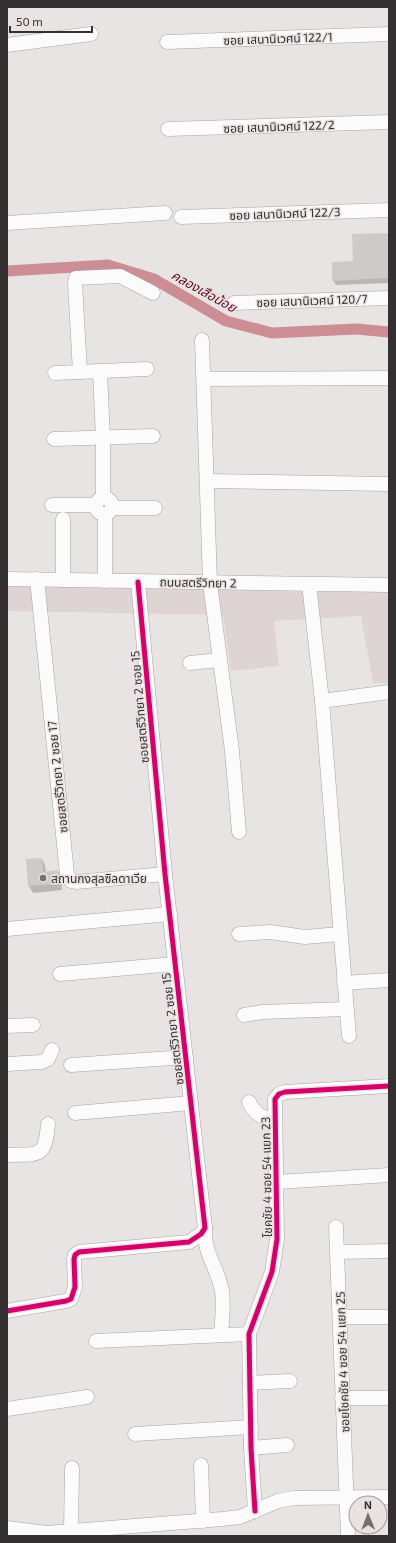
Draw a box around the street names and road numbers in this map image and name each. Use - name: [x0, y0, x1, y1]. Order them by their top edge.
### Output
- street label: ซอย เสนานิเวศน์ 122/1: [223, 29, 333, 47]
- street label: ซอย เสนานิเวศน์ 122/2: [223, 117, 335, 135]
- street label: ซอย เสนานิเวศน์ 122/3: [229, 204, 341, 222]
- street label: ซอย เสนานิเวศน์ 120/7: [256, 291, 368, 309]
- street label: ถนนสตรีวิทยา 2: [159, 574, 237, 590]
- street label: ซอยสตรีวิทยา 2 ซอย 15: [127, 650, 151, 764]
- street label: ซอยสตรีวิทยา 2 ซอย 17: [44, 720, 70, 834]
- street label: ซอยสตรีวิทยา 2 ซอย 15: [158, 972, 186, 1086]
- street label: โชคชัย 4 ซอย 54 แยก 23: [258, 1117, 274, 1237]
- street label: ซอยโชคชัย 4 ซอย 54 แยก 25: [333, 1291, 351, 1433]

